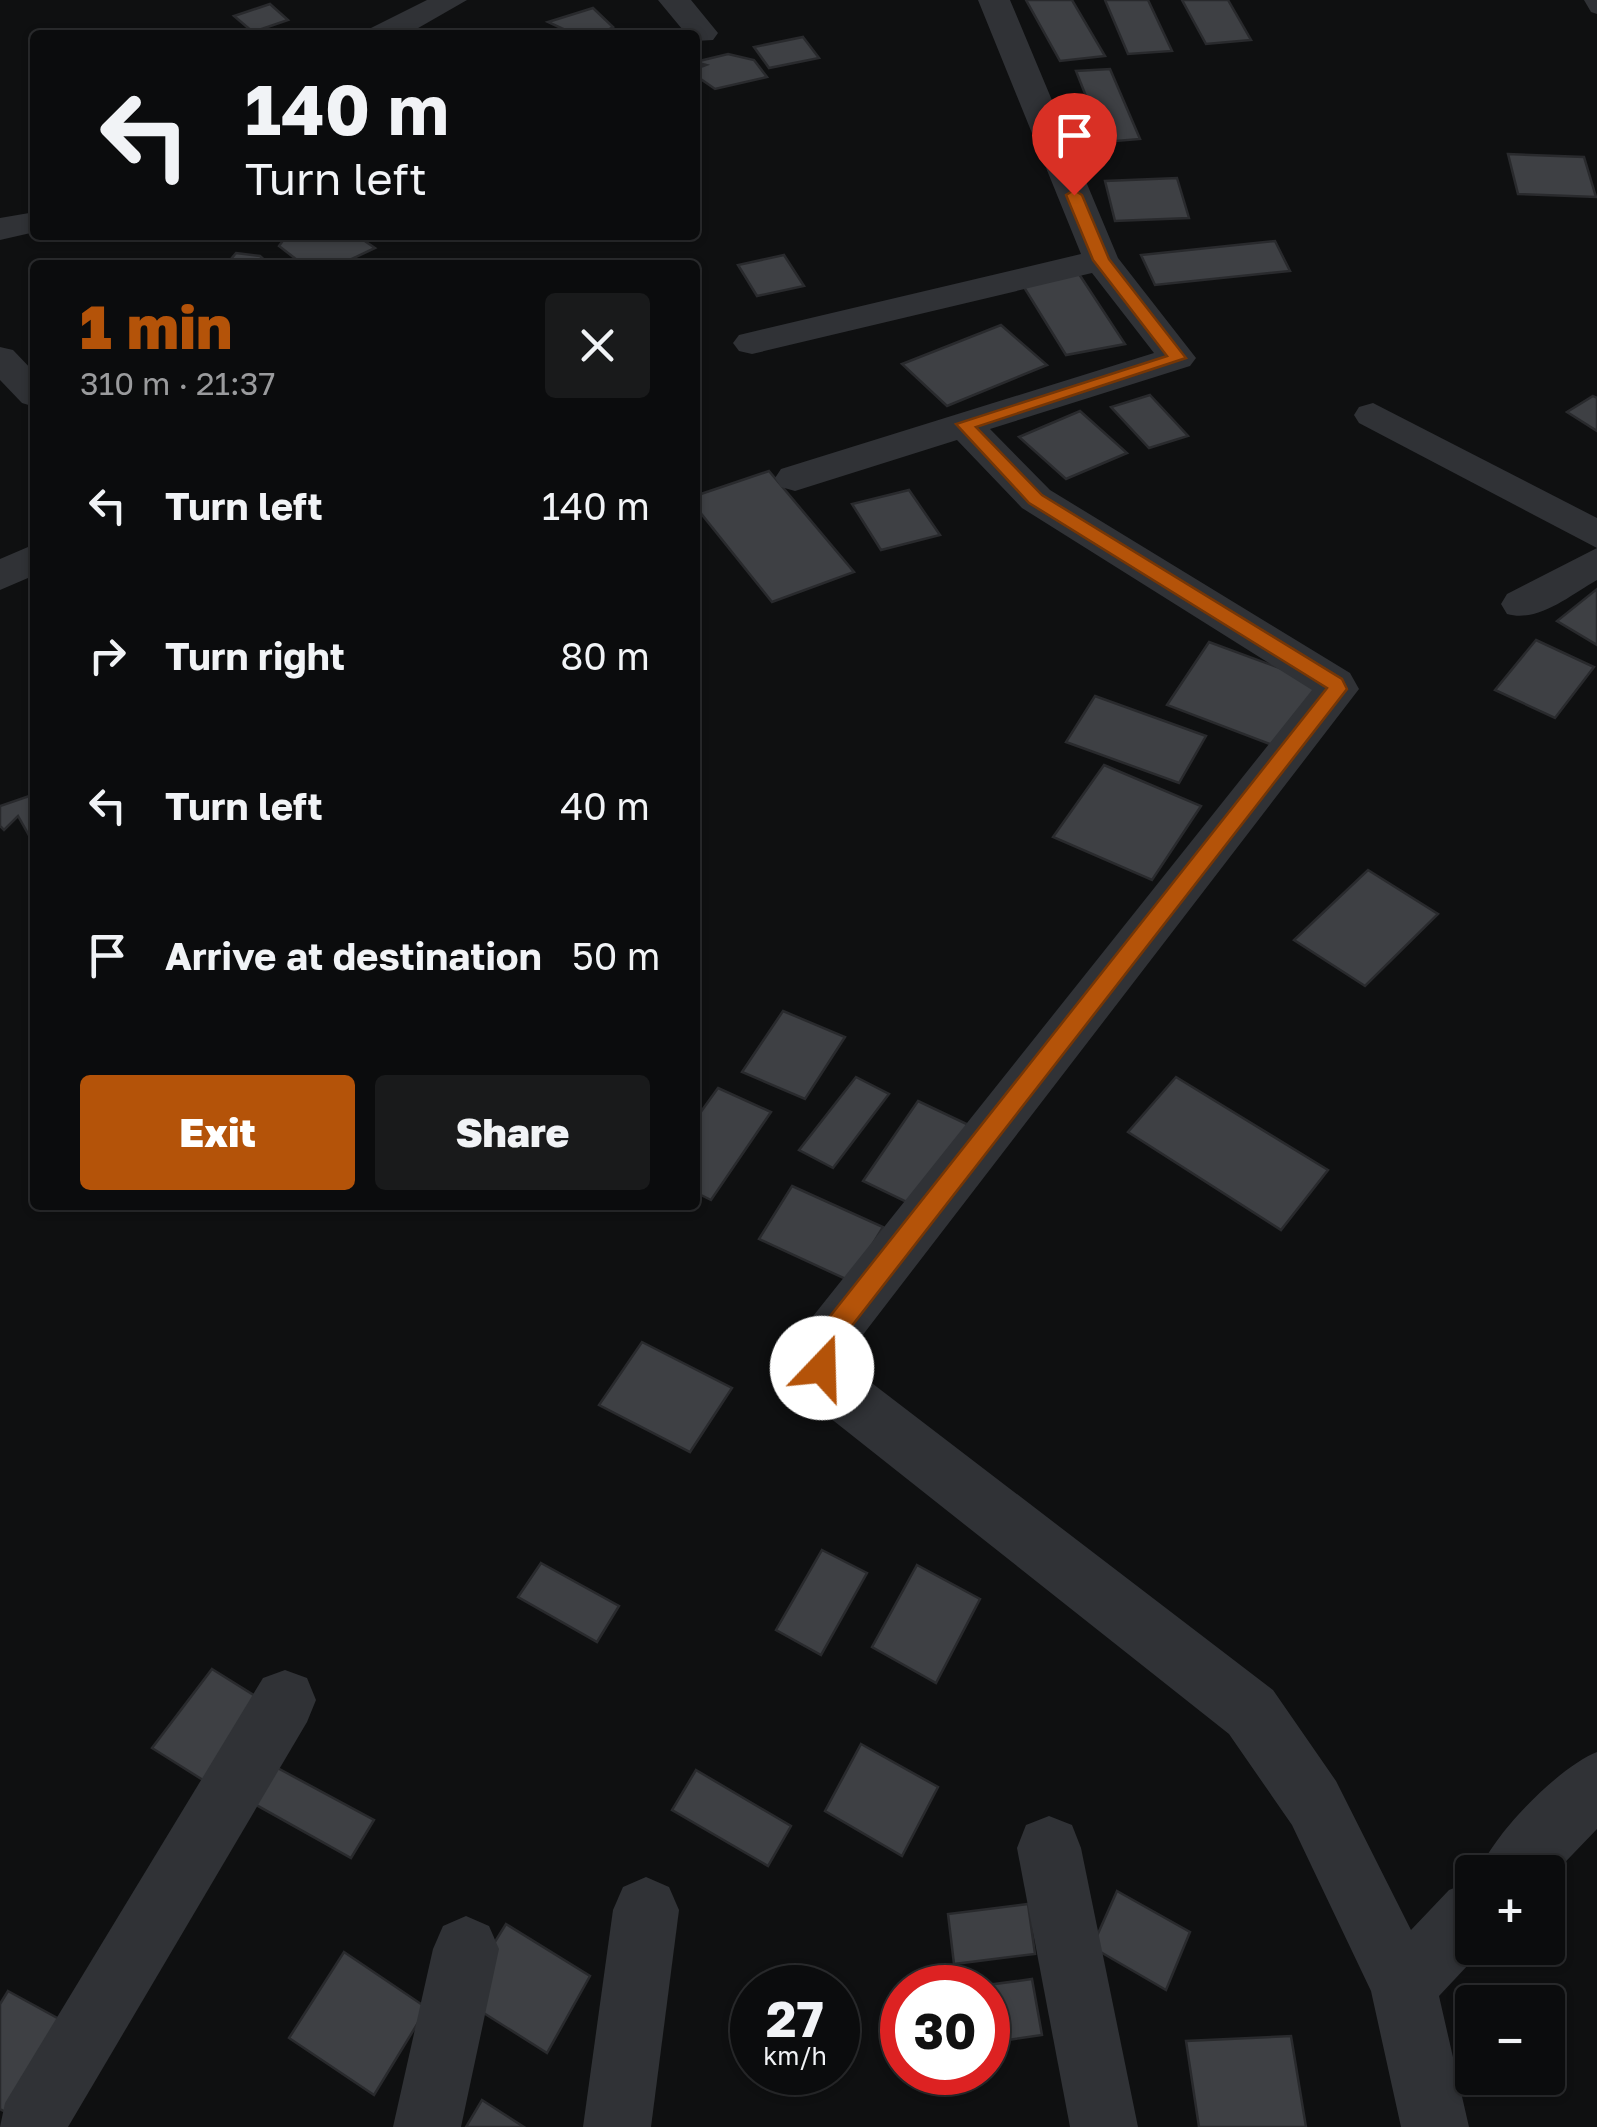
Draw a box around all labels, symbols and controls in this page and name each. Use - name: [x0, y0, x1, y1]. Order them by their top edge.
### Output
- text: 140 m: [245, 66, 449, 150]
- icon: left: [80, 70, 210, 200]
- pin: [1032, 93, 1117, 196]
- icon: arrive: [1047, 108, 1102, 163]
- text: Turn left: [245, 151, 427, 205]
- text: 1 min: [80, 290, 232, 362]
- button: close: [545, 293, 650, 398]
- text: 310 m · 21:37: [80, 364, 275, 402]
- icon: left: [80, 478, 135, 533]
- text: Turn left: [165, 483, 323, 528]
- text: 140 m: [542, 483, 650, 528]
- icon: right: [80, 628, 135, 683]
- text: Turn right: [165, 633, 345, 678]
- text: 80 m: [560, 633, 650, 678]
- icon: left: [80, 778, 135, 833]
- text: Turn left: [165, 783, 323, 828]
- text: 40 m: [560, 783, 650, 828]
- icon: arrive: [80, 928, 135, 983]
- text: Arrive at destination: [165, 933, 542, 978]
- text: 50 m: [572, 933, 660, 978]
- button: Exit: [80, 1075, 355, 1190]
- button: Share: [375, 1075, 650, 1190]
- position arrow: [770, 1316, 874, 1420]
- map controls: [1455, 1855, 1565, 2095]
- button: +: [1455, 1855, 1565, 1965]
- speed limit sign: 30: [880, 1965, 1010, 2095]
- button: −: [1455, 1985, 1565, 2095]
- text: 27: [766, 1988, 824, 2048]
- text: km/h: [763, 2040, 827, 2071]

